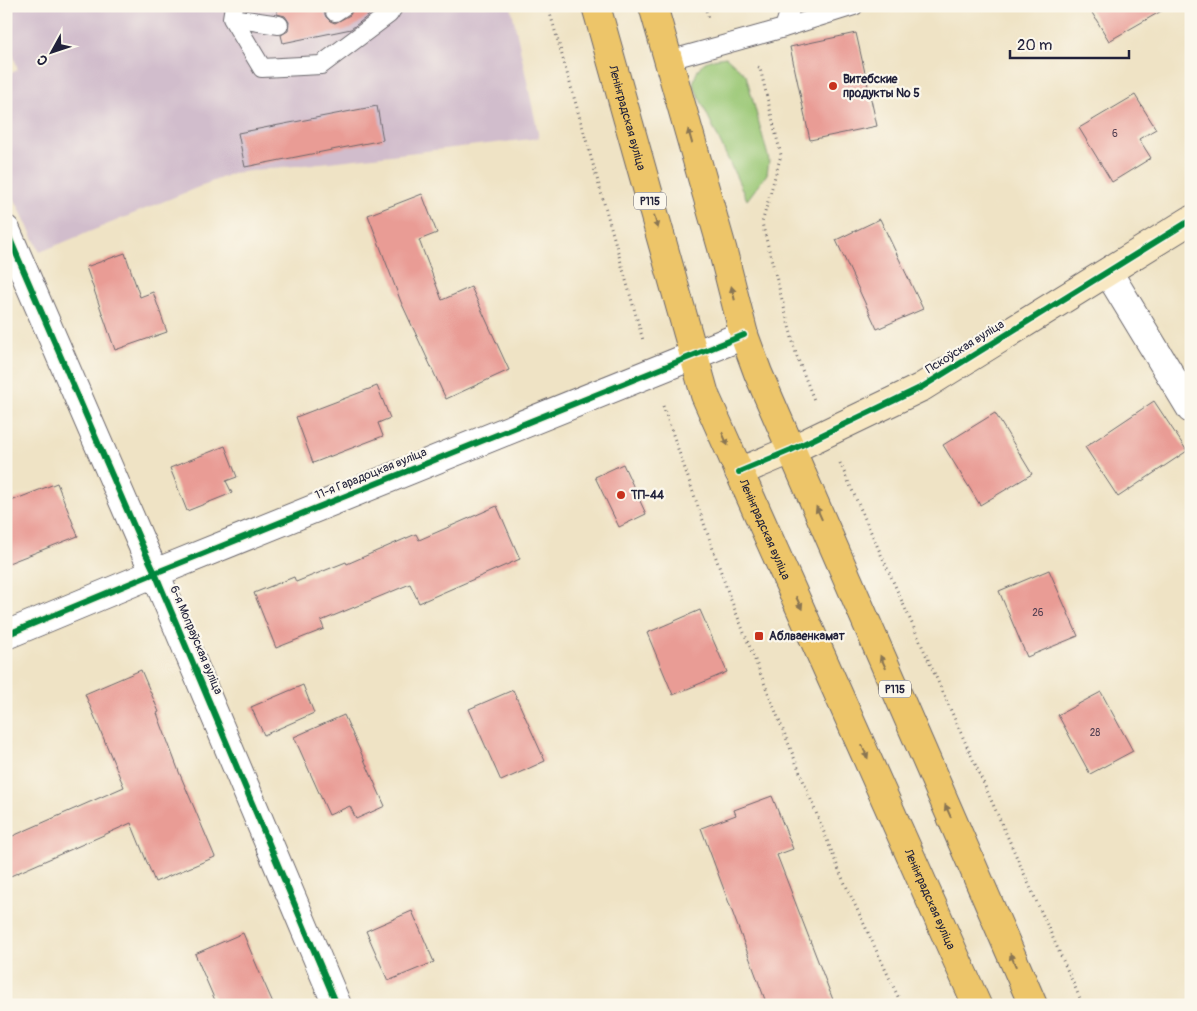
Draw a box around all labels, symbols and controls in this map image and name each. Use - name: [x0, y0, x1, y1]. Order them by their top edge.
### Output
- north arrow: [28, 28, 78, 78]
- scale bar: [1010, 28, 1128, 60]
- text: 20 m: [1017, 36, 1052, 55]
- text: С: [33, 51, 52, 69]
- street label: Ленінградская вуліца: [605, 62, 649, 172]
- place label: Витебские продукты № 5: [843, 72, 920, 101]
- marker: Витебские продукты № 5: [827, 80, 839, 92]
- house number: 6: [1112, 128, 1118, 140]
- one-way arrow: [686, 129, 694, 144]
- road number: Р115: [634, 192, 666, 210]
- one-way arrow: [652, 214, 660, 229]
- one-way arrow: [729, 286, 737, 301]
- street label: Пскоўская вуліца: [923, 317, 1007, 377]
- one-way arrow: [721, 432, 729, 446]
- street label: 11-я Гарадоцкая вуліца: [313, 445, 429, 503]
- street label: Ленінградская вуліца: [736, 476, 794, 582]
- place label: ТП-44: [630, 488, 664, 503]
- marker: ТП-44: [615, 489, 627, 501]
- one-way arrow: [814, 506, 822, 520]
- street label: 6-я Мопраўская вуліца: [166, 583, 226, 697]
- one-way arrow: [796, 596, 804, 610]
- house number: 26: [1032, 607, 1044, 619]
- place label: Аблваенкамат: [769, 629, 846, 644]
- marker: Аблваенкамат: [753, 630, 765, 642]
- one-way arrow: [879, 655, 887, 669]
- road number: Р115: [879, 681, 911, 698]
- house number: 28: [1090, 727, 1100, 739]
- one-way arrow: [862, 745, 870, 759]
- one-way arrow: [944, 804, 952, 818]
- street label: Ленінградская вуліца: [900, 846, 959, 952]
- one-way arrow: [1009, 953, 1017, 967]

